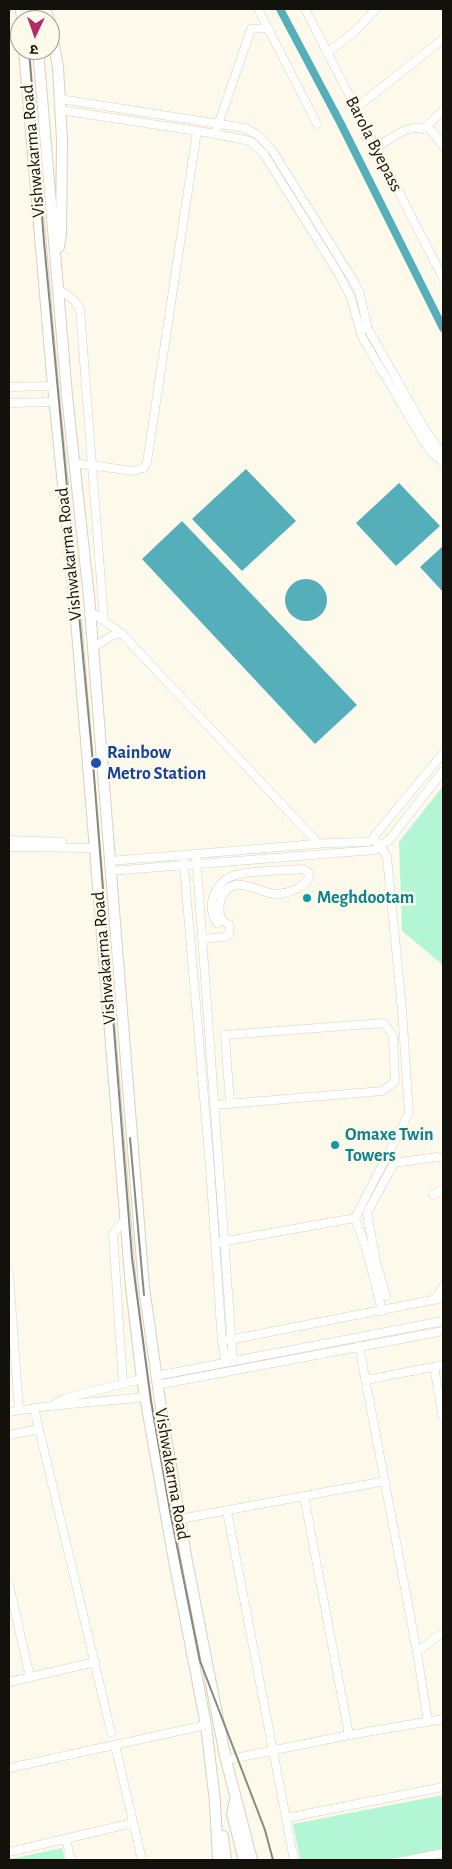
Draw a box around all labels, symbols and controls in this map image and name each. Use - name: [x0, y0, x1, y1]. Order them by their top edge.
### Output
- north arrow: [10, 10, 60, 60]
- text: उ: [30, 42, 39, 56]
- street label: Vishwakarma Road: [16, 83, 50, 219]
- street label: Barola Byepass: [341, 93, 407, 195]
- street label: Vishwakarma Road: [51, 486, 87, 622]
- place label: Rainbow Metro Station: [107, 742, 206, 784]
- marker: Rainbow Metro Station: [89, 756, 103, 770]
- place label: Meghdootam: [317, 887, 414, 909]
- street label: Vishwakarma Road: [87, 890, 121, 1026]
- marker: Meghdootam: [301, 892, 313, 904]
- place label: Omaxe Twin Towers: [345, 1124, 434, 1166]
- marker: Omaxe Twin Towers: [329, 1139, 341, 1151]
- street label: Vishwakarma Road: [150, 1406, 194, 1542]

